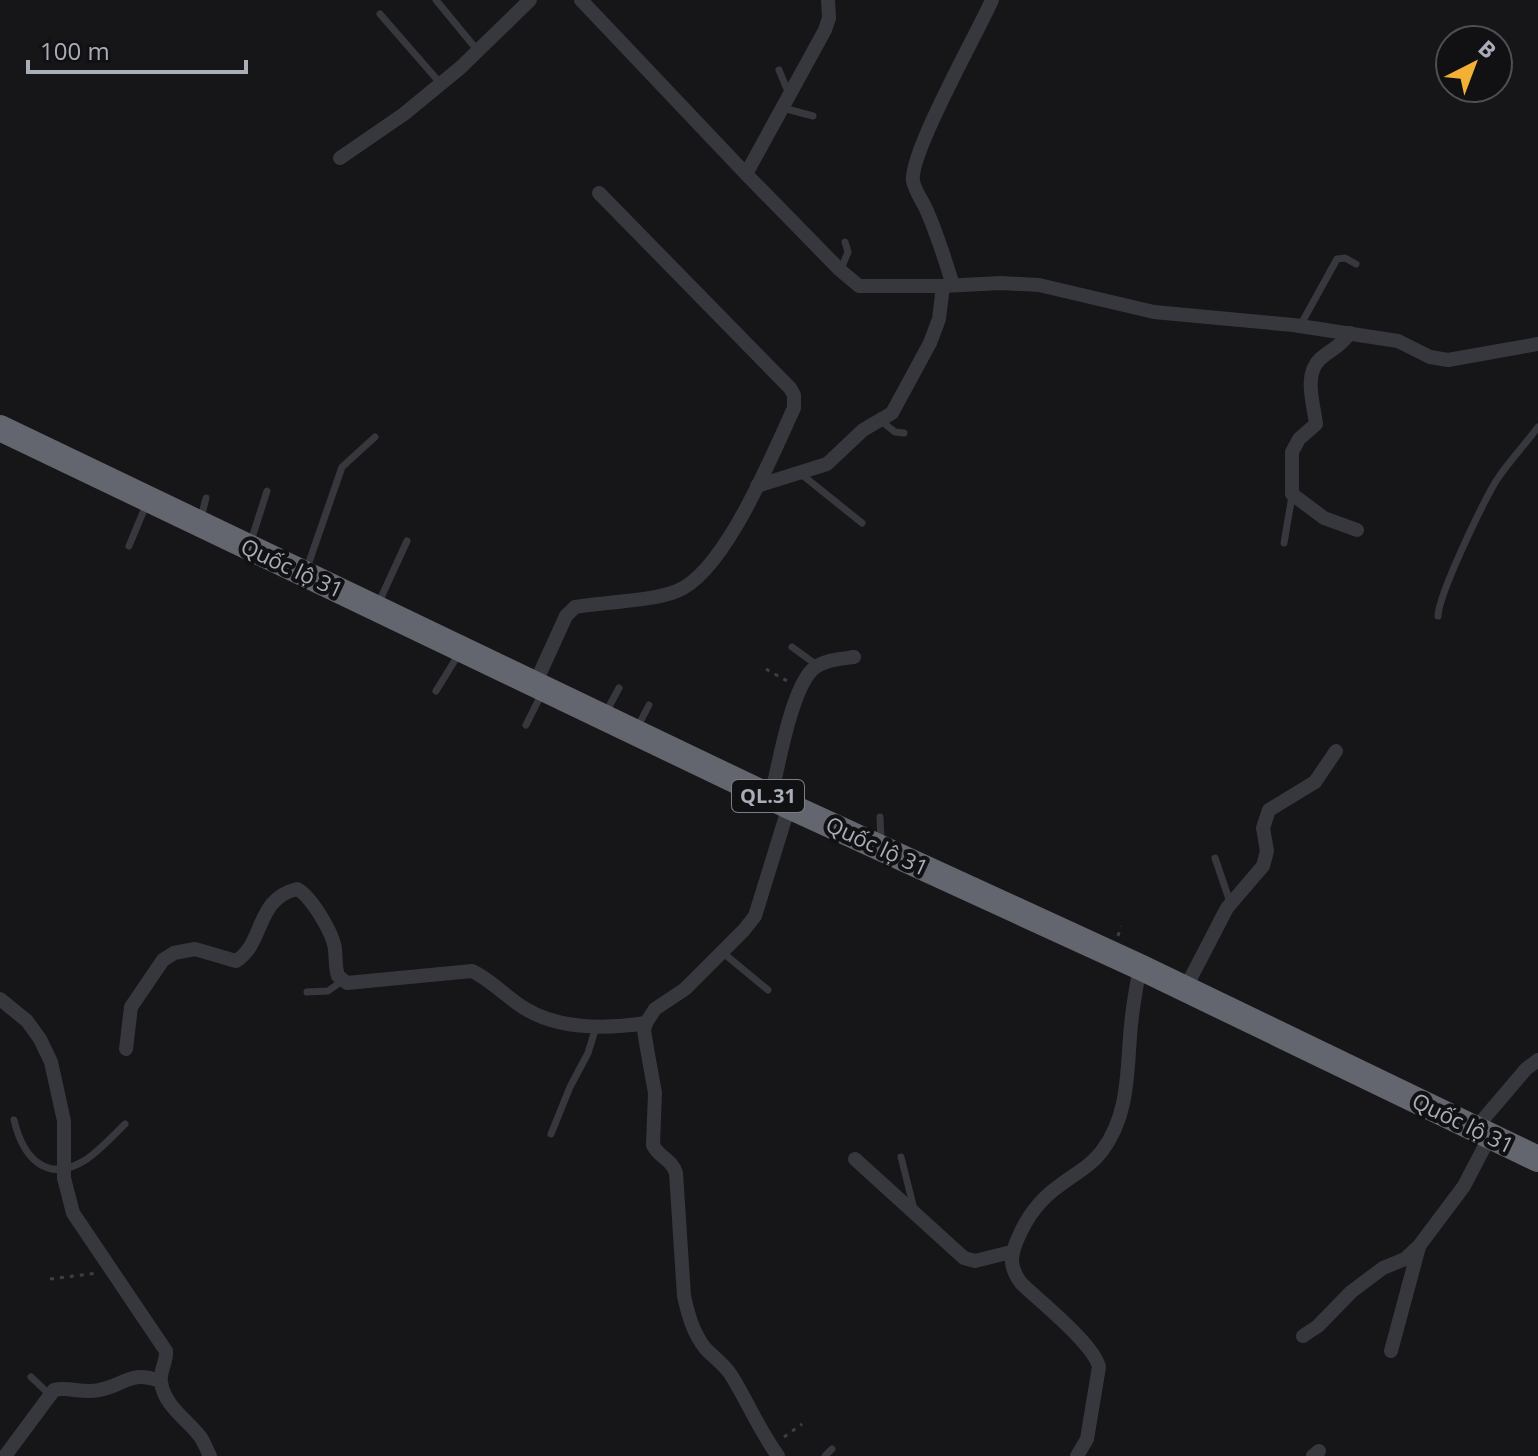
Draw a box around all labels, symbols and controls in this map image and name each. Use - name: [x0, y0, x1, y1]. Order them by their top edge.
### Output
- scale bar: [28, 24, 246, 74]
- north arrow: [1434, 24, 1514, 104]
- text: B: [1473, 32, 1504, 64]
- text: 100 m: [40, 34, 110, 67]
- street label: Quốc lộ 31: [236, 530, 349, 604]
- road number: QL.31: [732, 780, 804, 812]
- street label: Quốc lộ 31: [821, 808, 934, 882]
- street label: Quốc lộ 31: [1408, 1085, 1519, 1160]

